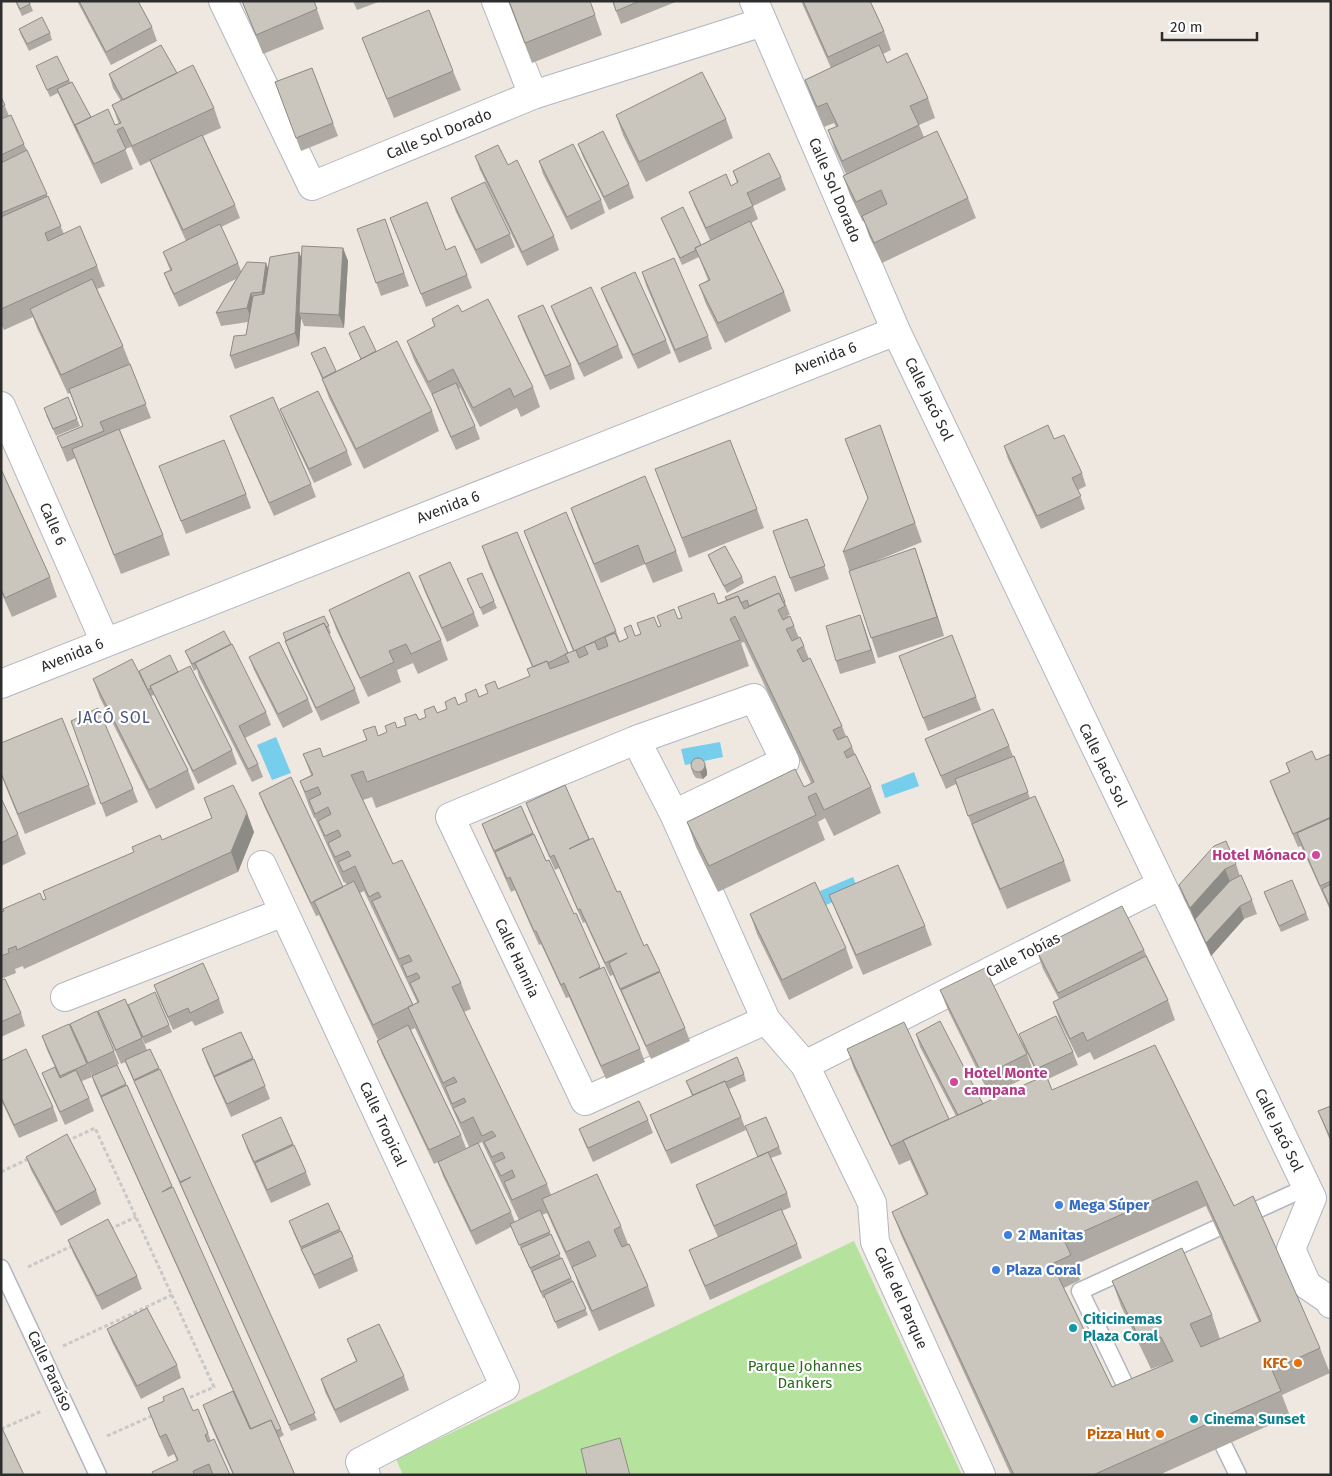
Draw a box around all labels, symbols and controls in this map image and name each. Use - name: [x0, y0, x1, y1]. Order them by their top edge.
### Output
- scale bar: [1162, 10, 1257, 42]
- text: 20 m: [1170, 18, 1203, 36]
- street label: Calle Sol Dorado: [384, 105, 494, 163]
- street label: Calle Sol Dorado: [805, 135, 865, 245]
- street label: Avenida 6: [791, 338, 859, 378]
- street label: Calle Jacó Sol: [901, 354, 957, 444]
- street label: Avenida 6: [414, 487, 482, 527]
- street label: Calle 6: [36, 500, 70, 548]
- street label: Avenida 6: [38, 634, 106, 676]
- district label: JACÓ SOL: [77, 707, 151, 727]
- street label: Calle Jacó Sol: [1075, 720, 1131, 810]
- place label: Hotel Mónaco: [1212, 846, 1306, 864]
- marker: Hotel Mónaco: [1310, 849, 1322, 861]
- street label: Calle Hannia: [491, 915, 543, 1001]
- street label: Calle Tobías: [983, 929, 1063, 981]
- place label: Hotel Monte campana: [964, 1064, 1048, 1099]
- marker: Hotel Monte campana: [948, 1076, 960, 1088]
- street label: Calle Tropical: [356, 1079, 411, 1170]
- street label: Calle Jacó Sol: [1251, 1085, 1307, 1175]
- place label: Mega Súper: [1069, 1196, 1150, 1214]
- marker: Mega Súper: [1053, 1199, 1065, 1211]
- place label: 2 Manitas: [1018, 1226, 1083, 1244]
- marker: 2 Manitas: [1002, 1229, 1014, 1241]
- street label: Calle del Parque: [870, 1244, 932, 1352]
- place label: Plaza Coral: [1006, 1261, 1082, 1279]
- marker: Plaza Coral: [990, 1264, 1002, 1276]
- place label: Citicinemas Plaza Coral: [1083, 1310, 1162, 1345]
- marker: Citicinemas Plaza Coral: [1067, 1322, 1079, 1334]
- street label: Calle Paraíso: [24, 1328, 76, 1414]
- place label: KFC: [1263, 1354, 1288, 1372]
- park label: Parque Johannes Dankers: [748, 1357, 862, 1392]
- marker: KFC: [1292, 1357, 1304, 1369]
- place label: Cinema Sunset: [1204, 1410, 1306, 1428]
- marker: Cinema Sunset: [1188, 1413, 1200, 1425]
- place label: Pizza Hut: [1087, 1425, 1150, 1443]
- marker: Pizza Hut: [1154, 1428, 1166, 1440]

